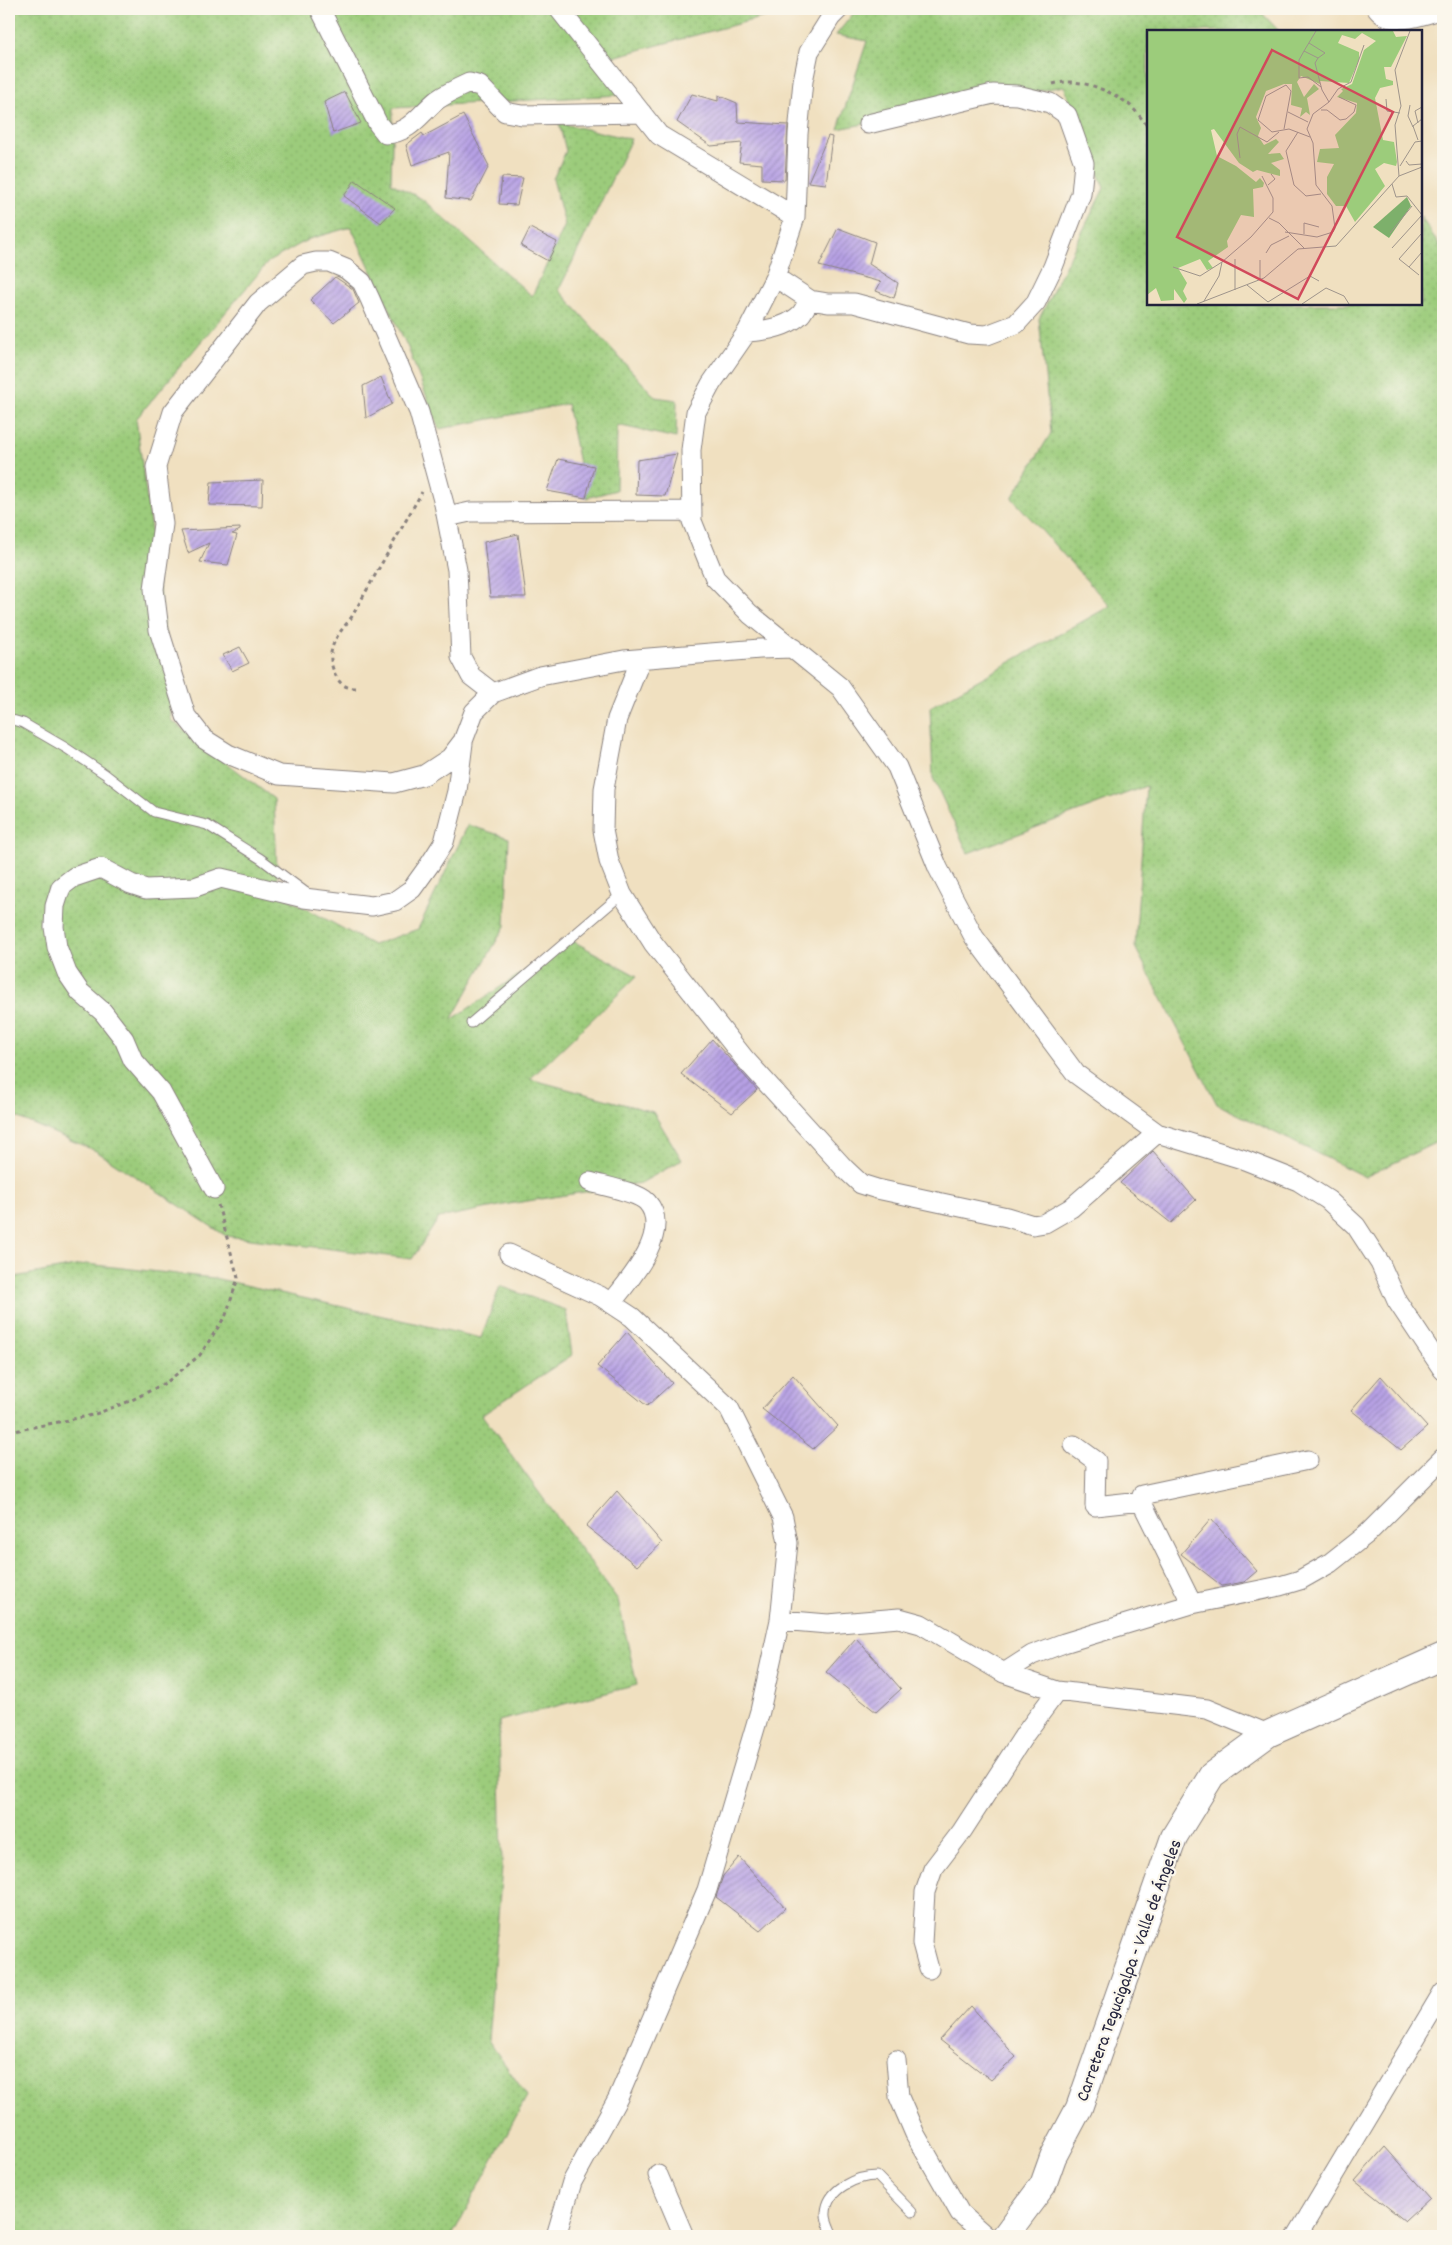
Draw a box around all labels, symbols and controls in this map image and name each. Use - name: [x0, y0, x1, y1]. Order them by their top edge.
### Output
- inset map: [1147, 30, 1422, 305]
- street label: Carretera Tegucigalpa - Valle de Ángeles: [1071, 1836, 1189, 2105]

